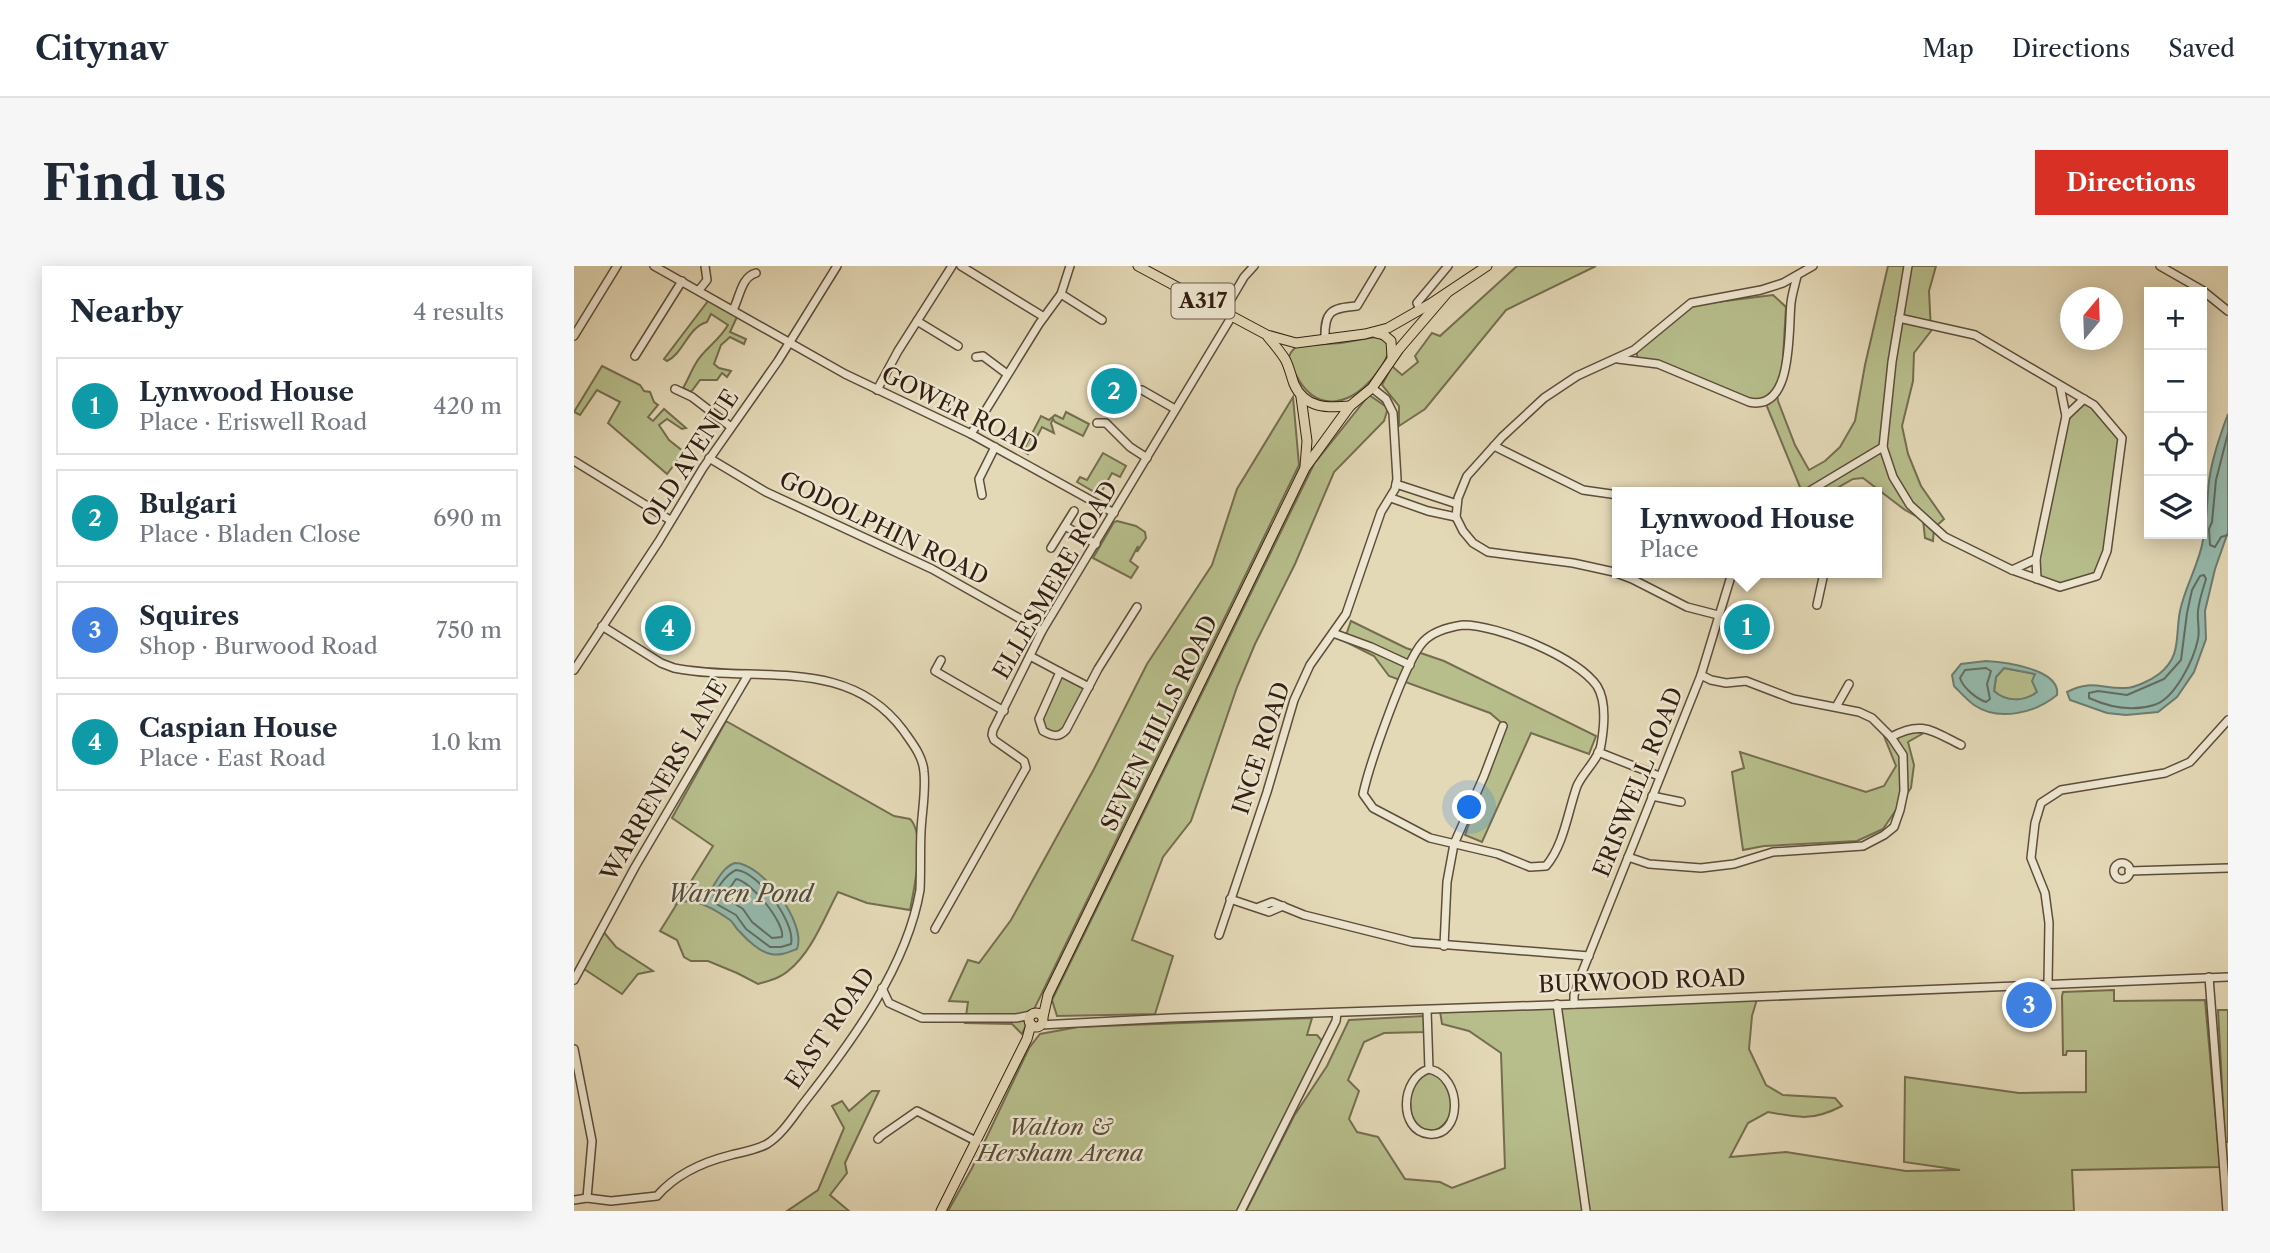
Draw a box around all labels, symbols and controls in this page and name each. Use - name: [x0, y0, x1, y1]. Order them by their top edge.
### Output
- text: Citynav: [35, 28, 168, 69]
- text: Map: [1922, 34, 1974, 63]
- text: Directions: [2012, 34, 2130, 63]
- text: Saved: [2168, 34, 2235, 63]
- button: Directions: [2035, 150, 2228, 215]
- text: Find us: [42, 152, 226, 213]
- road number: A317: [1172, 284, 1234, 318]
- north arrow: [2060, 287, 2123, 350]
- map controls: [2144, 287, 2207, 539]
- button: +: [2144, 287, 2207, 350]
- text: Nearby: [70, 293, 183, 330]
- text: 4 results: [413, 298, 504, 326]
- button: −: [2144, 350, 2207, 413]
- street label: GOWER ROAD: [877, 360, 1043, 460]
- pin: 2: [1091, 365, 1137, 417]
- text: Lynwood House: [139, 376, 354, 408]
- street label: OLD AVENUE: [635, 384, 745, 532]
- text: 1: [90, 392, 100, 420]
- text: 420 m: [433, 392, 502, 420]
- text: Place · Eriswell Road: [139, 408, 367, 436]
- button: locate: [2144, 413, 2207, 476]
- street label: GODOLPHIN ROAD: [775, 465, 993, 591]
- street label: ELLESMERE ROAD: [987, 476, 1123, 684]
- button: layers: [2144, 476, 2207, 539]
- popup: [1612, 487, 1882, 578]
- text: Bulgari: [139, 488, 237, 520]
- text: Lynwood House: [1639, 503, 1855, 535]
- text: 2: [88, 504, 102, 532]
- text: 690 m: [433, 504, 502, 532]
- text: Place · Bladen Close: [139, 520, 361, 548]
- text: Place: [1639, 535, 1699, 563]
- text: Squires: [139, 600, 239, 632]
- pin: 1: [1724, 601, 1770, 653]
- pin: 4: [645, 602, 691, 654]
- street label: SEVEN HILLS ROAD: [1095, 611, 1223, 835]
- text: 3: [89, 616, 102, 644]
- text: 750 m: [436, 616, 502, 644]
- text: Shop · Burwood Road: [139, 632, 378, 660]
- street label: WARRENERS LANE: [594, 674, 733, 887]
- street label: INCE ROAD: [1226, 678, 1296, 818]
- street label: ERISWELL ROAD: [1587, 683, 1689, 881]
- text: Caspian House: [139, 712, 338, 744]
- text: 4: [88, 728, 102, 756]
- text: 1.0 km: [431, 728, 502, 756]
- text: Place · East Road: [139, 744, 326, 772]
- your location: [1452, 790, 1486, 824]
- water label: Warren Pond: [667, 879, 815, 908]
- street label: EAST ROAD: [779, 962, 881, 1094]
- street label: BURWOOD ROAD: [1538, 963, 1746, 999]
- pin: 3: [2006, 979, 2052, 1031]
- park label: Walton & Hersham Arena: [975, 1113, 1144, 1167]

